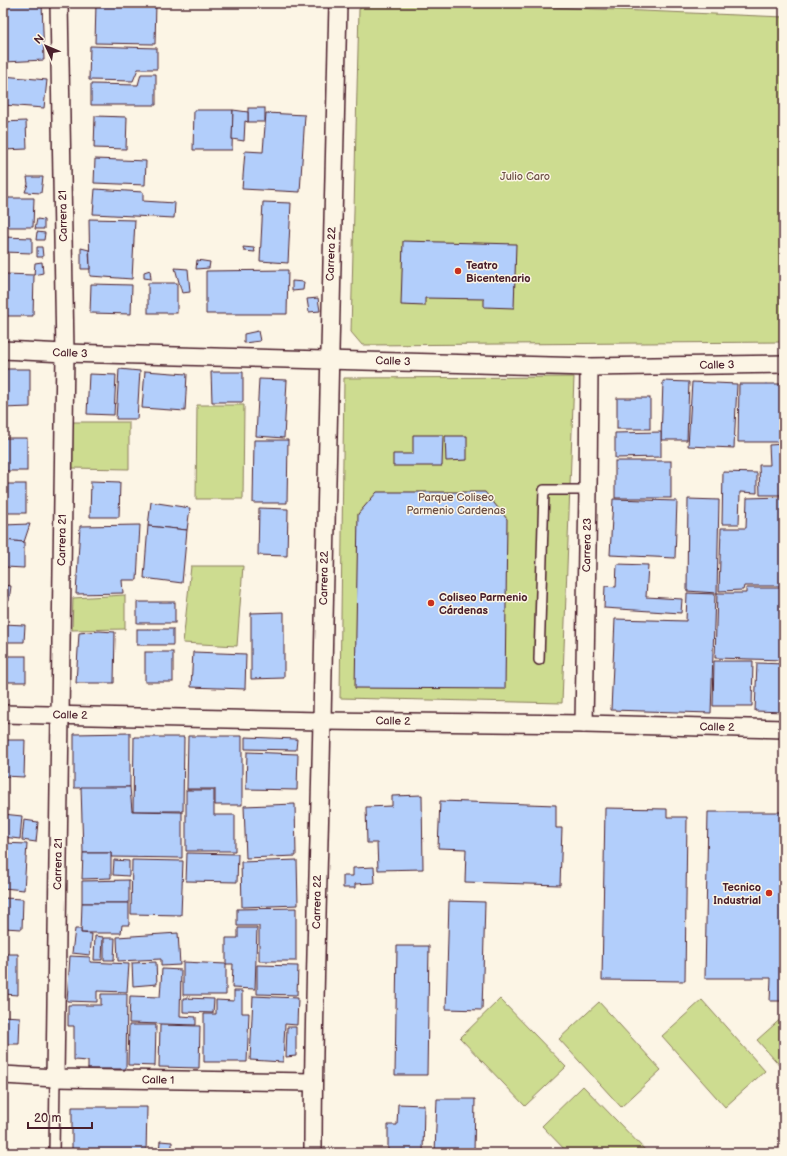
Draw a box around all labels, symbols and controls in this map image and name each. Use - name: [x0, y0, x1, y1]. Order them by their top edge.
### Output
- north arrow: [26, 26, 66, 66]
- text: N: [32, 32, 47, 47]
- park label: Julio Caro: [500, 170, 550, 183]
- street label: Carrera 21: [56, 190, 70, 242]
- street label: Carrera 22: [324, 226, 338, 281]
- place label: Teatro Bicentenario: [466, 259, 531, 285]
- marker: Teatro Bicentenario: [453, 266, 463, 276]
- street label: Calle 3: [52, 346, 88, 360]
- street label: Calle 3: [375, 354, 411, 368]
- street label: Calle 3: [699, 358, 735, 372]
- park label: Parque Coliseo Parmenio Cardenas: [407, 491, 506, 517]
- street label: Carrera 21: [55, 514, 69, 566]
- street label: Carrera 23: [580, 518, 594, 572]
- street label: Carrera 22: [317, 550, 331, 605]
- place label: Coliseo Parmenio Cárdenas: [439, 591, 527, 617]
- marker: Coliseo Parmenio Cárdenas: [426, 598, 436, 608]
- street label: Calle 2: [52, 708, 88, 722]
- street label: Calle 2: [375, 714, 411, 728]
- street label: Calle 2: [699, 720, 735, 734]
- street label: Carrera 21: [51, 838, 65, 890]
- street label: Carrera 22: [310, 874, 324, 929]
- place label: Tecnico Industrial: [713, 881, 761, 907]
- marker: Tecnico Industrial: [764, 888, 774, 898]
- street label: Calle 1: [142, 1073, 174, 1087]
- scale bar: [28, 1104, 92, 1130]
- text: 20 m: [34, 1111, 61, 1126]

